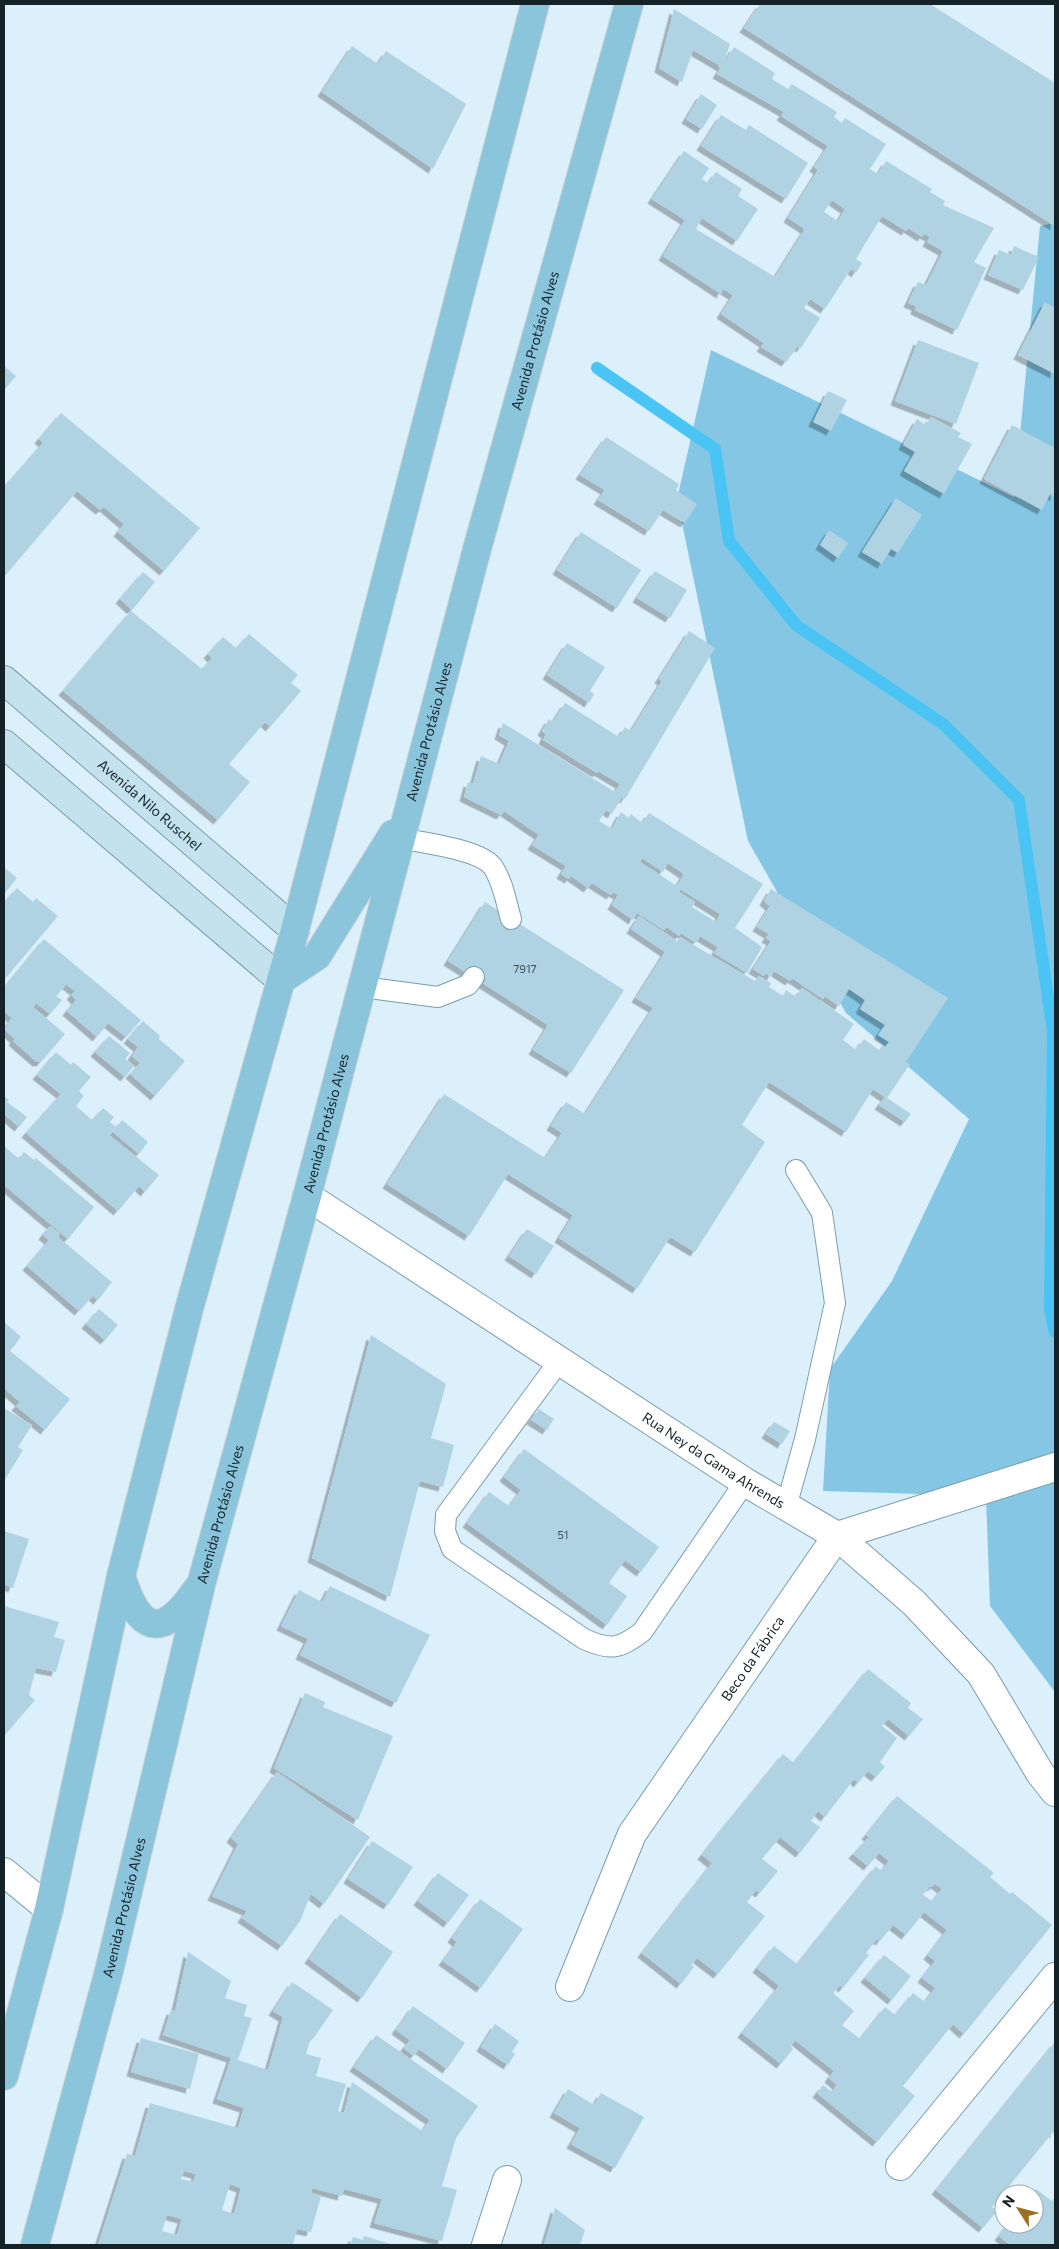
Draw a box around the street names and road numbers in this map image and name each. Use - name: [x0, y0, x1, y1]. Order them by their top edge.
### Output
- street label: Avenida Protásio Alves: [507, 269, 562, 412]
- street label: Avenida Protásio Alves: [402, 660, 455, 803]
- street label: Avenida Nilo Ruschel: [95, 755, 205, 854]
- street label: Avenida Protásio Alves: [299, 1052, 352, 1195]
- street label: Rua Ney da Gama Ahrends: [639, 1408, 788, 1512]
- street label: Avenida Protásio Alves: [193, 1443, 247, 1586]
- street label: Beco da Fábrica: [717, 1613, 787, 1704]
- street label: Avenida Protásio Alves: [99, 1836, 149, 1979]

